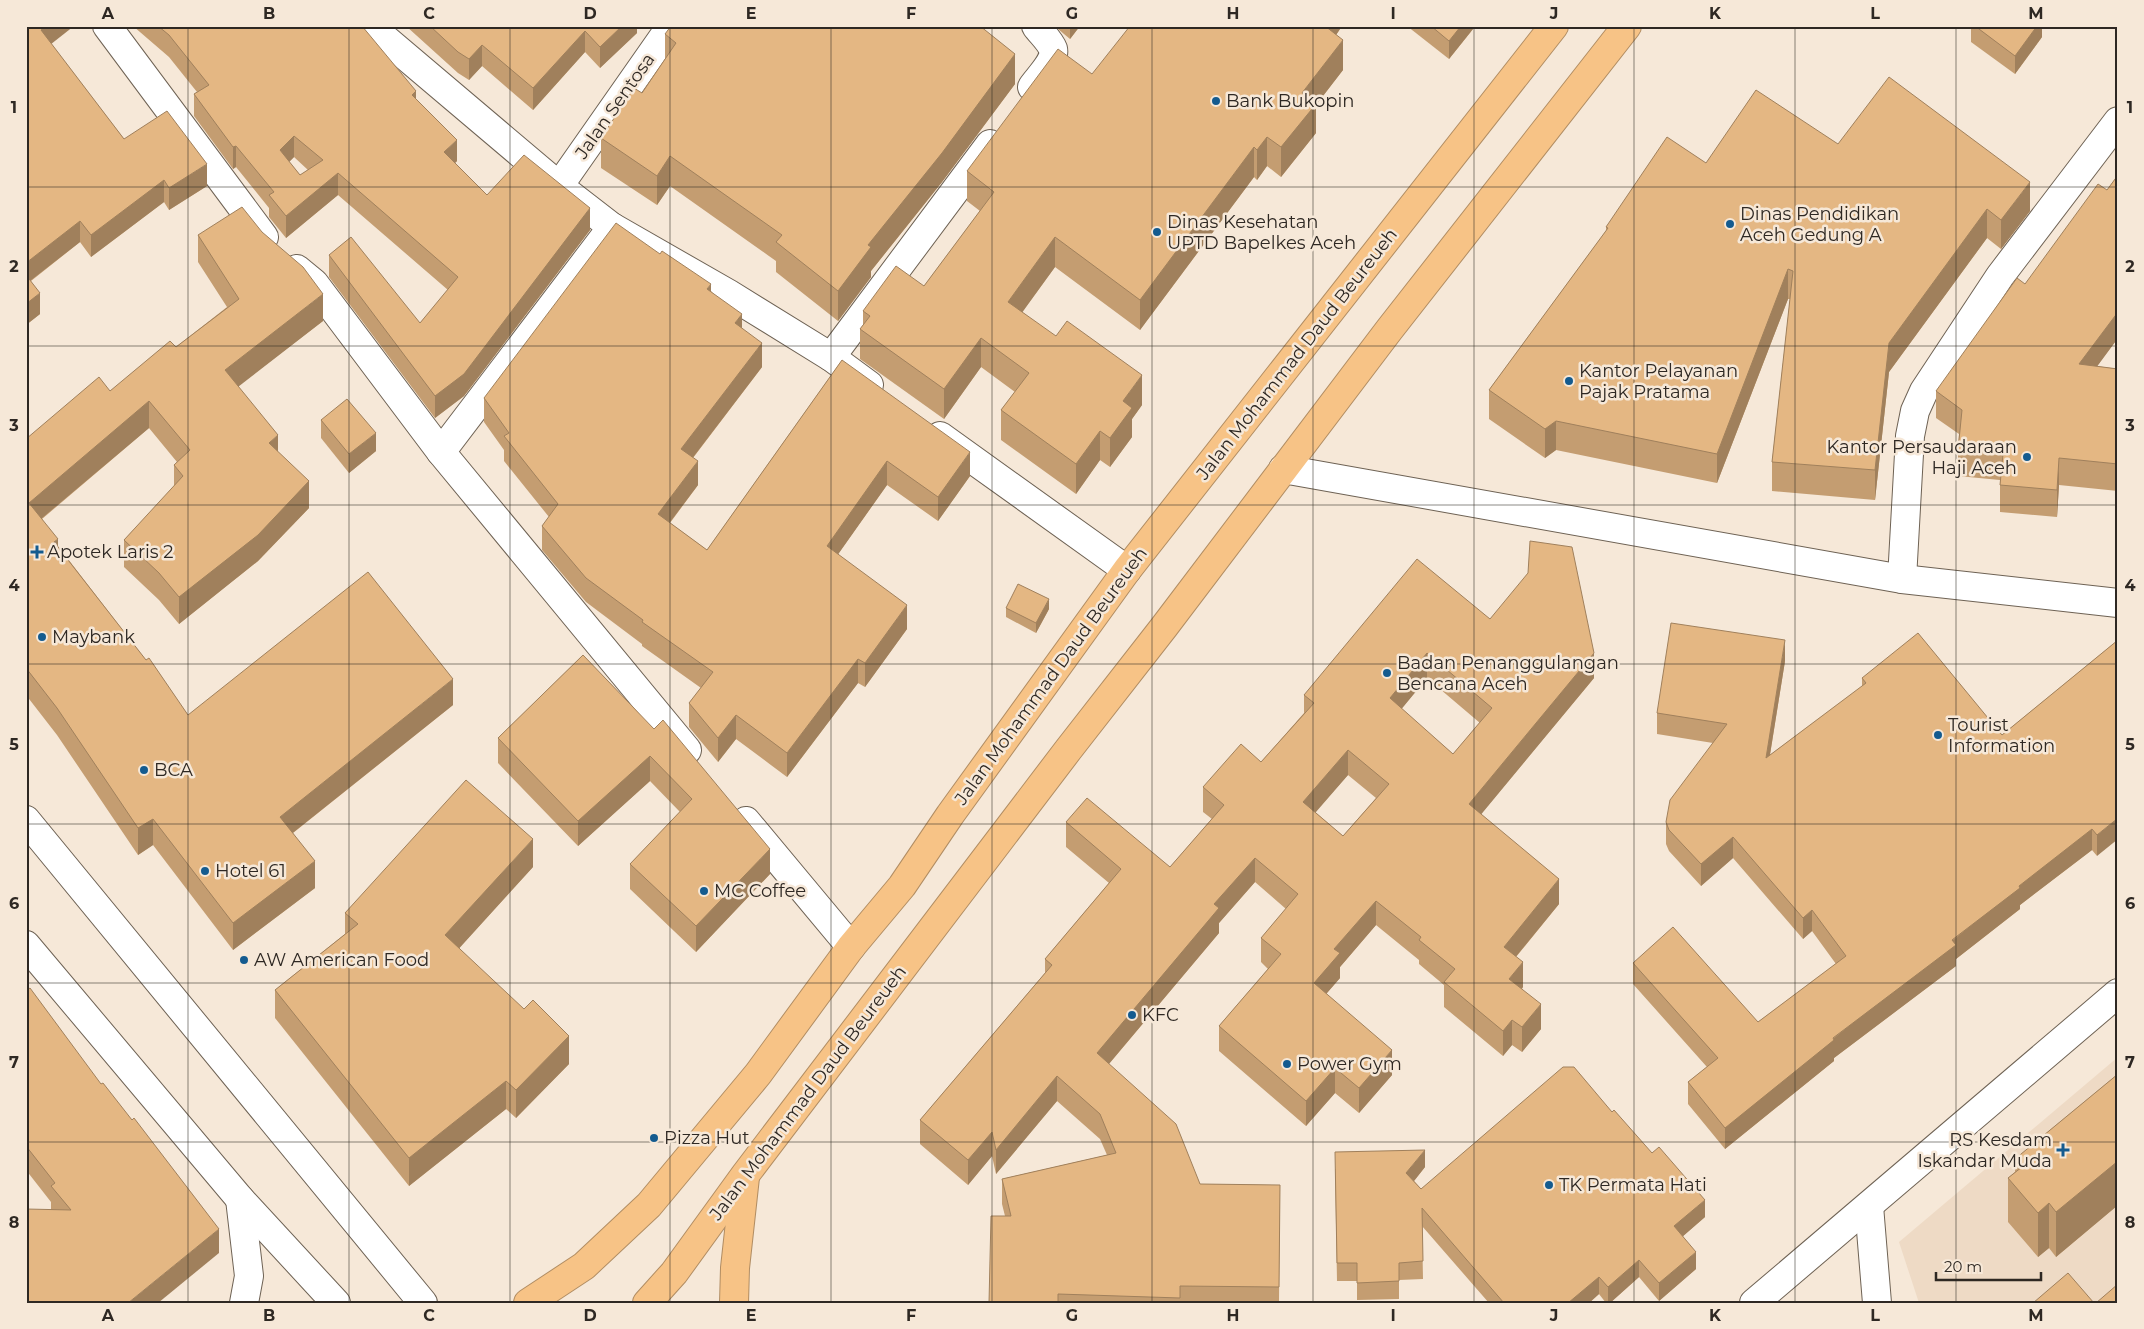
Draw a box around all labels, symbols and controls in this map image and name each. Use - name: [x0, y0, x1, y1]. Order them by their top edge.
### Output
- text: A: [101, 4, 115, 23]
- text: B: [263, 4, 275, 23]
- text: C: [423, 4, 435, 23]
- text: D: [583, 4, 597, 23]
- text: E: [746, 4, 756, 23]
- text: F: [906, 4, 916, 23]
- text: G: [1066, 4, 1078, 23]
- text: H: [1227, 4, 1239, 23]
- text: I: [1390, 4, 1396, 23]
- text: J: [1549, 4, 1558, 23]
- text: K: [1709, 4, 1722, 23]
- text: L: [1870, 4, 1880, 23]
- text: M: [2028, 4, 2044, 23]
- street label: Jalan Sentosa: [570, 49, 660, 164]
- place label: Bank Bukopin: [1226, 90, 1354, 112]
- marker: Bank Bukopin: [1210, 95, 1222, 107]
- text: 1: [11, 98, 17, 117]
- text: 1: [2127, 98, 2133, 117]
- place label: Dinas Pendidikan Aceh Gedung A: [1740, 203, 1899, 246]
- place label: Dinas Kesehatan UPTD Bapelkes Aceh: [1167, 211, 1356, 254]
- marker: Dinas Pendidikan Aceh Gedung A: [1724, 218, 1736, 230]
- street label: Jalan Mohammad Daud Beureueh: [1191, 224, 1402, 485]
- marker: Dinas Kesehatan UPTD Bapelkes Aceh: [1151, 226, 1163, 238]
- text: 2: [9, 257, 19, 276]
- text: 2: [2125, 257, 2135, 276]
- place label: Kantor Pelayanan Pajak Pratama: [1579, 360, 1738, 403]
- marker: Kantor Pelayanan Pajak Pratama: [1563, 375, 1575, 387]
- text: 3: [8, 416, 19, 435]
- text: 3: [2124, 416, 2135, 435]
- place label: Kantor Persaudaraan Haji Aceh: [1827, 436, 2017, 479]
- marker: Kantor Persaudaraan Haji Aceh: [2021, 451, 2033, 463]
- place label: Apotek Laris 2: [47, 541, 174, 563]
- street label: Jalan Mohammad Daud Beureueh: [950, 543, 1152, 810]
- marker: Apotek Laris 2: [31, 546, 43, 558]
- text: 4: [8, 576, 20, 595]
- text: 4: [2124, 576, 2136, 595]
- place label: Maybank: [52, 626, 135, 648]
- marker: Maybank: [36, 631, 48, 643]
- place label: Badan Penanggulangan Bencana Aceh: [1397, 652, 1619, 695]
- marker: Badan Penanggulangan Bencana Aceh: [1381, 667, 1393, 679]
- place label: Tourist Information: [1948, 714, 2055, 757]
- marker: Tourist Information: [1932, 729, 1944, 741]
- text: 5: [9, 735, 19, 754]
- text: 5: [2125, 735, 2135, 754]
- place label: BCA: [154, 759, 193, 781]
- marker: BCA: [138, 764, 150, 776]
- place label: Hotel 61: [215, 860, 286, 882]
- marker: Hotel 61: [199, 865, 211, 877]
- place label: MC Coffee: [714, 880, 806, 902]
- marker: MC Coffee: [698, 885, 710, 897]
- text: 6: [9, 894, 19, 913]
- text: 6: [2125, 894, 2135, 913]
- place label: AW American Food: [254, 949, 429, 971]
- marker: AW American Food: [238, 954, 250, 966]
- street label: Jalan Mohammad Daud Beureueh: [704, 961, 911, 1225]
- place label: KFC: [1142, 1004, 1179, 1026]
- marker: KFC: [1126, 1009, 1138, 1021]
- text: 7: [9, 1053, 19, 1072]
- place label: Power Gym: [1297, 1053, 1402, 1075]
- text: 7: [2125, 1053, 2135, 1072]
- marker: Power Gym: [1281, 1058, 1293, 1070]
- place label: Pizza Hut: [664, 1127, 750, 1149]
- place label: RS Kesdam Iskandar Muda: [1918, 1129, 2052, 1172]
- marker: Pizza Hut: [648, 1132, 660, 1144]
- marker: RS Kesdam Iskandar Muda: [2056, 1143, 2070, 1157]
- place label: TK Permata Hati: [1559, 1174, 1707, 1196]
- marker: TK Permata Hati: [1543, 1179, 1555, 1191]
- text: 8: [9, 1213, 19, 1232]
- text: 8: [2125, 1213, 2135, 1232]
- scale bar: [1936, 1249, 2042, 1281]
- text: 20 m: [1944, 1257, 1982, 1276]
- text: A: [101, 1306, 115, 1325]
- text: B: [263, 1306, 275, 1325]
- text: C: [423, 1306, 435, 1325]
- text: D: [583, 1306, 597, 1325]
- text: E: [746, 1306, 756, 1325]
- text: F: [906, 1306, 916, 1325]
- text: G: [1066, 1306, 1078, 1325]
- text: H: [1227, 1306, 1239, 1325]
- text: I: [1390, 1306, 1396, 1325]
- text: J: [1549, 1306, 1558, 1325]
- text: K: [1709, 1306, 1722, 1325]
- text: L: [1870, 1306, 1880, 1325]
- text: M: [2028, 1306, 2044, 1325]

